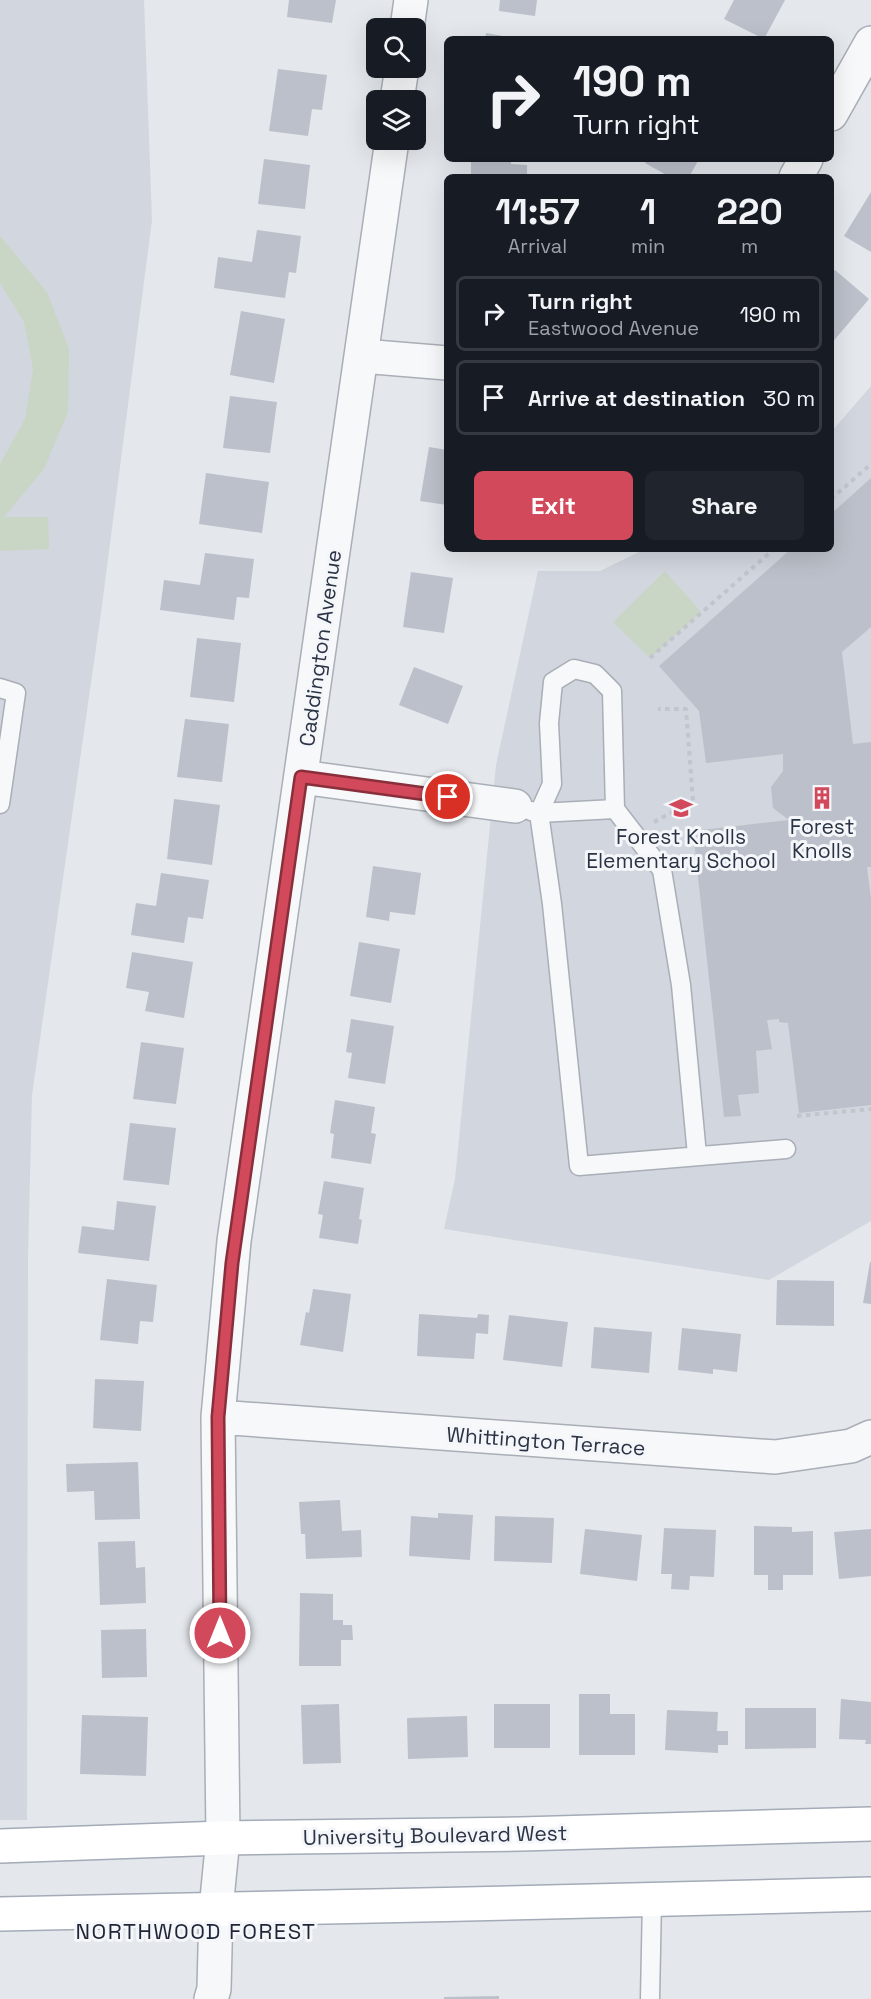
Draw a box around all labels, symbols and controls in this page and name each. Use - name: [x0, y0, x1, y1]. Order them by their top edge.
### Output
- map controls: [366, 18, 426, 150]
- button: search: [366, 18, 426, 78]
- text: 190 m: [573, 55, 692, 108]
- icon: right: [474, 60, 552, 138]
- button: layers: [366, 90, 426, 150]
- text: Turn right: [573, 107, 700, 142]
- text: 11:57: [495, 189, 580, 235]
- text: 1: [640, 189, 656, 235]
- text: 220: [717, 189, 783, 235]
- text: Arrival: [508, 233, 567, 259]
- text: min: [631, 233, 665, 259]
- text: m: [741, 233, 758, 259]
- text: Turn right: [528, 287, 633, 315]
- icon: right: [477, 297, 510, 330]
- text: 190 m: [740, 300, 801, 328]
- text: Eastwood Avenue: [528, 315, 699, 341]
- icon: arrive: [477, 381, 510, 414]
- text: Arrive at destination: [528, 384, 745, 412]
- text: 30 m: [763, 384, 815, 412]
- button: Exit: [474, 471, 633, 540]
- button: Share: [645, 471, 804, 540]
- street label: Caddington Avenue: [293, 548, 347, 748]
- pin: [422, 771, 473, 822]
- icon: arrive: [431, 780, 464, 813]
- building icon: Forest Knolls: [809, 785, 835, 811]
- school or university icon: Forest Knolls Elementary School: [668, 795, 694, 821]
- place label: Forest Knolls: [790, 813, 854, 864]
- place label: Forest Knolls Elementary School: [586, 823, 776, 874]
- street label: Whittington Terrace: [446, 1421, 646, 1461]
- position arrow: [188, 1601, 252, 1665]
- street label: University Boulevard West: [303, 1819, 567, 1851]
- district label: NORTHWOOD FOREST: [75, 1917, 317, 1945]

